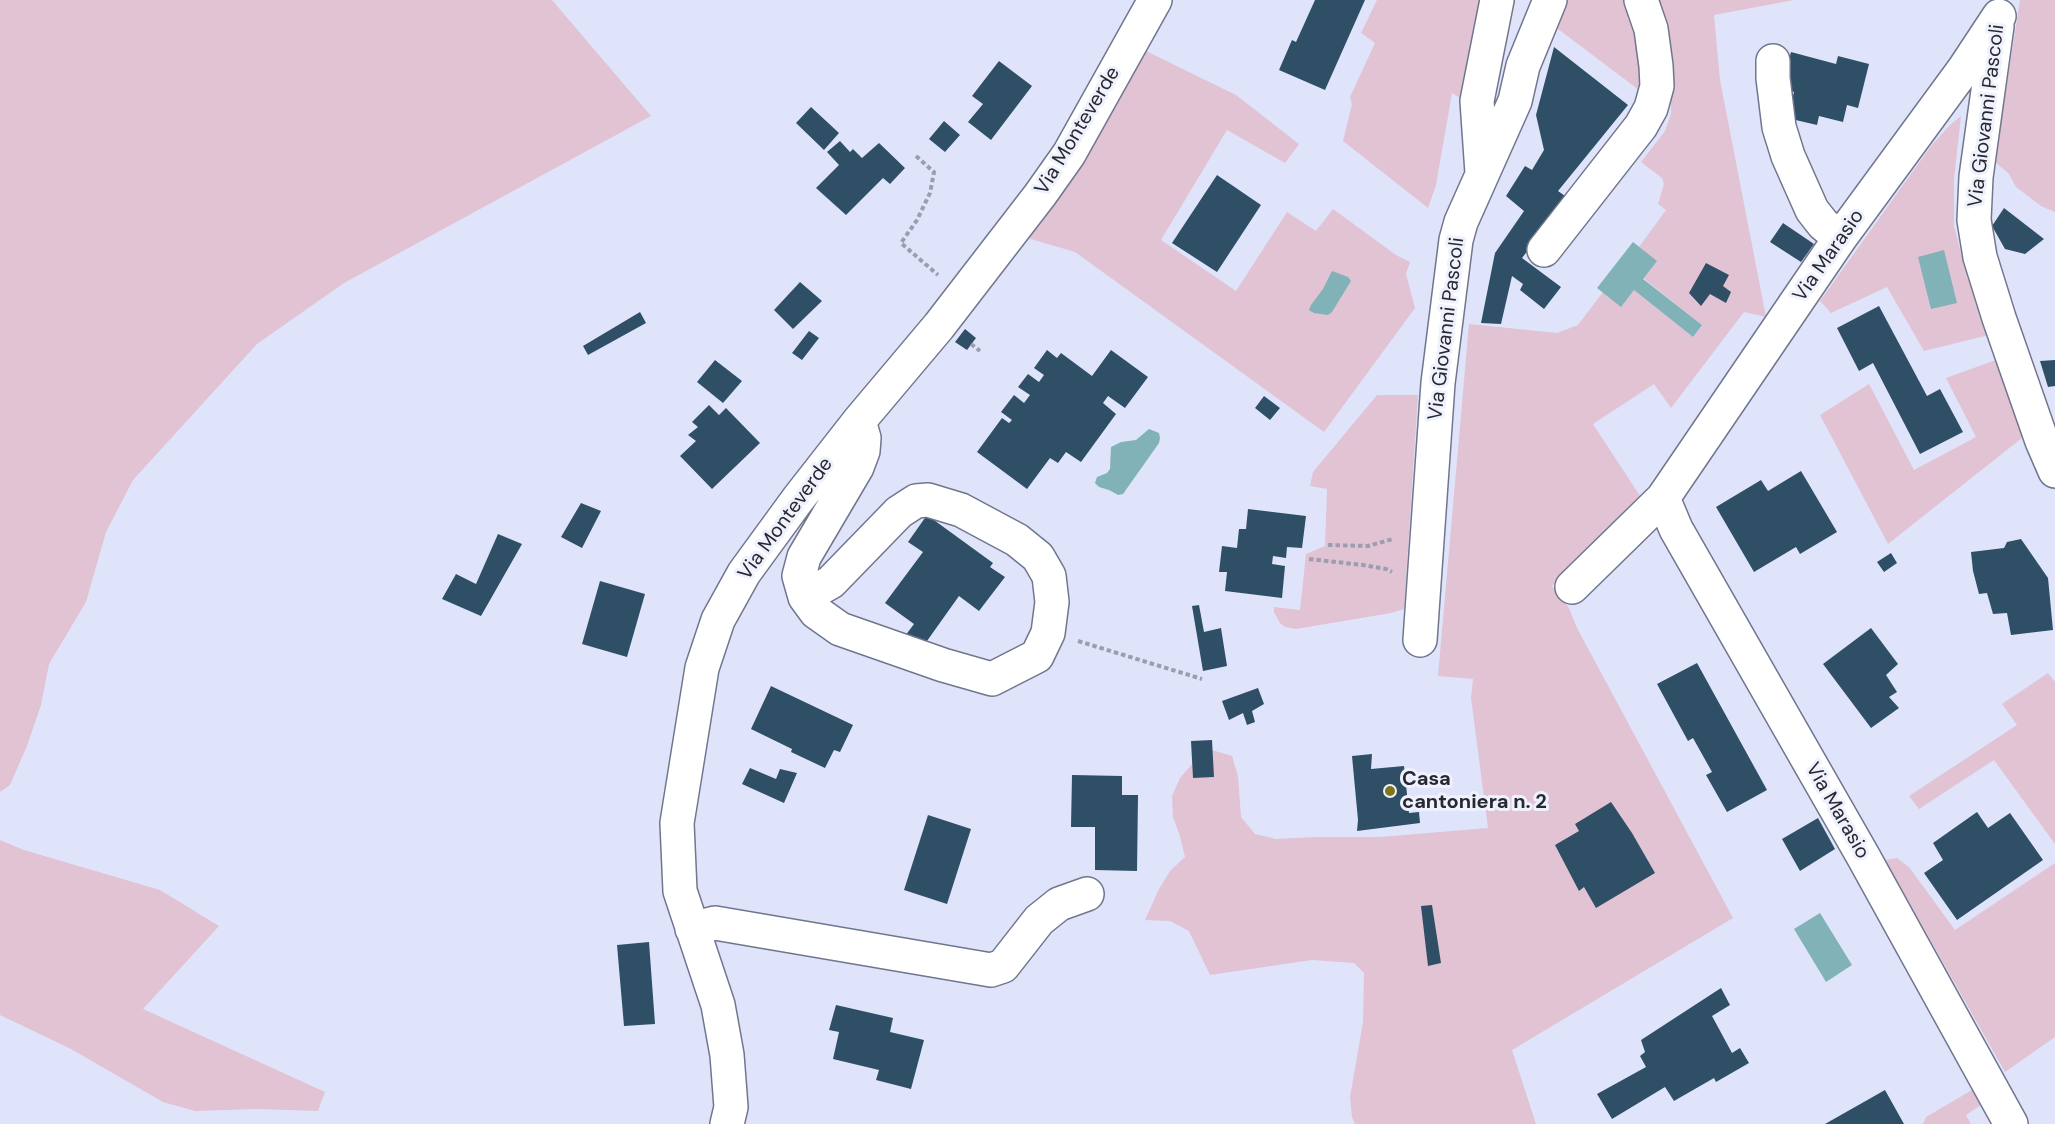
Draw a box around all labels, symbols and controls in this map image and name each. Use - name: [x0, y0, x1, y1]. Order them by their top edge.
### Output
- street label: Via Giovanni Pascoli: [1964, 23, 2010, 209]
- street label: Via Monteverde: [1030, 63, 1126, 199]
- street label: Via Marasio: [1788, 205, 1870, 307]
- street label: Via Giovanni Pascoli: [1424, 236, 1470, 422]
- street label: Via Monteverde: [734, 453, 838, 585]
- street label: Via Marasio: [1800, 759, 1874, 863]
- place label: Casa cantoniera n. 2: [1402, 768, 1547, 815]
- marker: Casa cantoniera n. 2: [1383, 784, 1397, 798]

